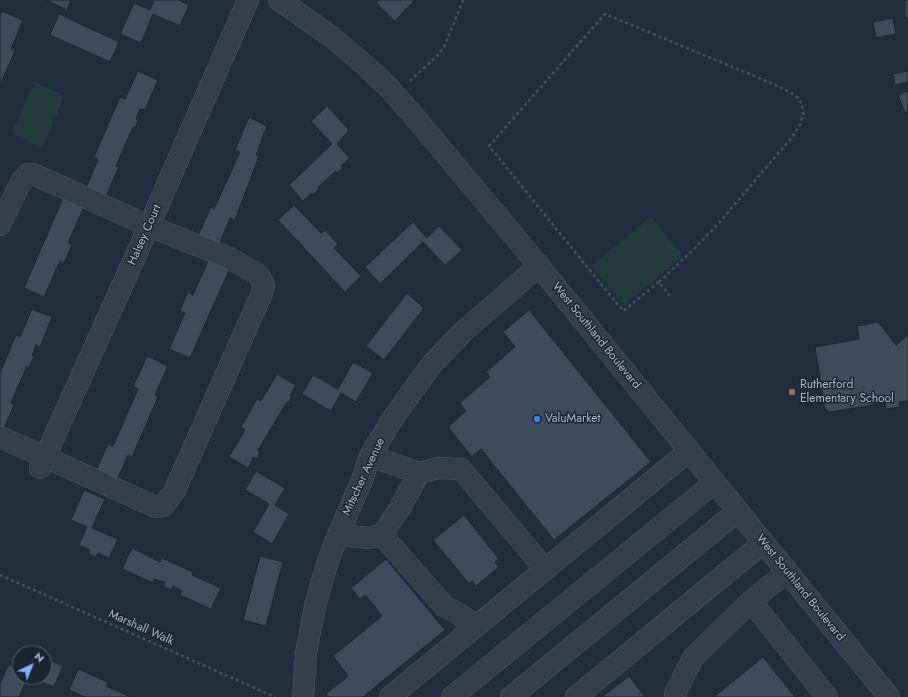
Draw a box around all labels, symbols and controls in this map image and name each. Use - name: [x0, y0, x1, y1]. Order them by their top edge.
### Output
- street label: Halsey Court: [125, 202, 165, 268]
- street label: West Southland Boulevard: [549, 280, 643, 392]
- place label: Rutherford Elementary School: [800, 378, 894, 406]
- marker: Rutherford Elementary School: [787, 387, 797, 397]
- place label: ValuMarket: [545, 412, 600, 426]
- marker: ValuMarket: [532, 414, 542, 424]
- street label: Mitscher Avenue: [340, 436, 388, 518]
- street label: West Southland Boulevard: [753, 532, 847, 644]
- street label: Marshall Walk: [106, 607, 176, 649]
- north arrow: [12, 645, 52, 685]
- text: N: [31, 648, 48, 666]

